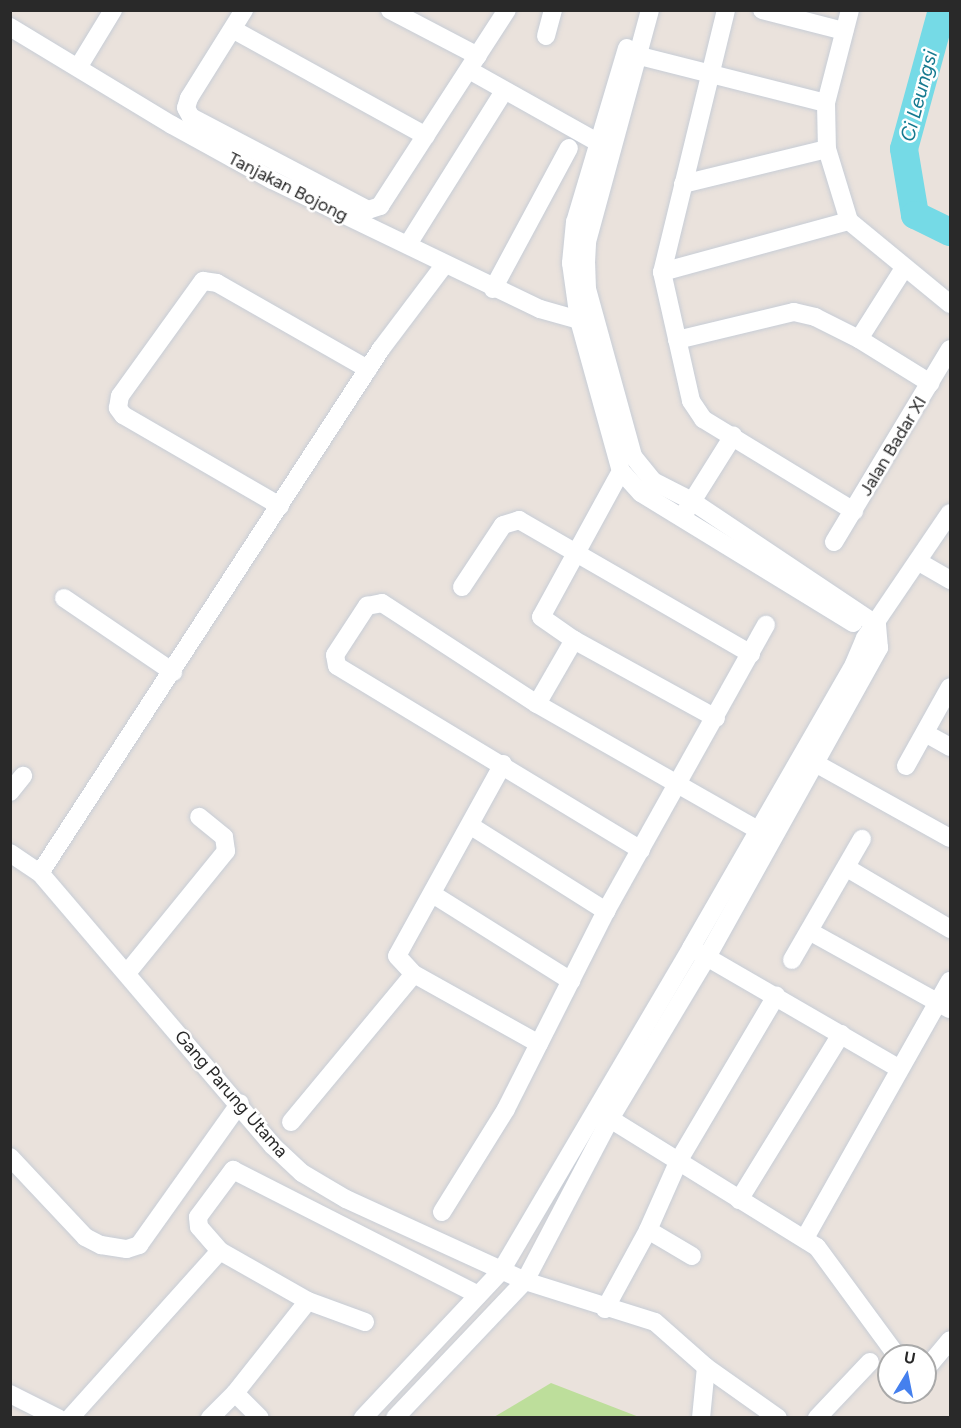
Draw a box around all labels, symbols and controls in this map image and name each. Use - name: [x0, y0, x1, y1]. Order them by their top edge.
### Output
- water label: Ci Leungsi: [895, 48, 943, 144]
- street label: Tanjakan Bojong: [224, 148, 352, 226]
- street label: Jalan Badar XI: [855, 392, 931, 500]
- street label: Gang Parung Utama: [170, 1026, 292, 1162]
- north arrow: [877, 1344, 937, 1404]
- text: U: [903, 1347, 917, 1368]

